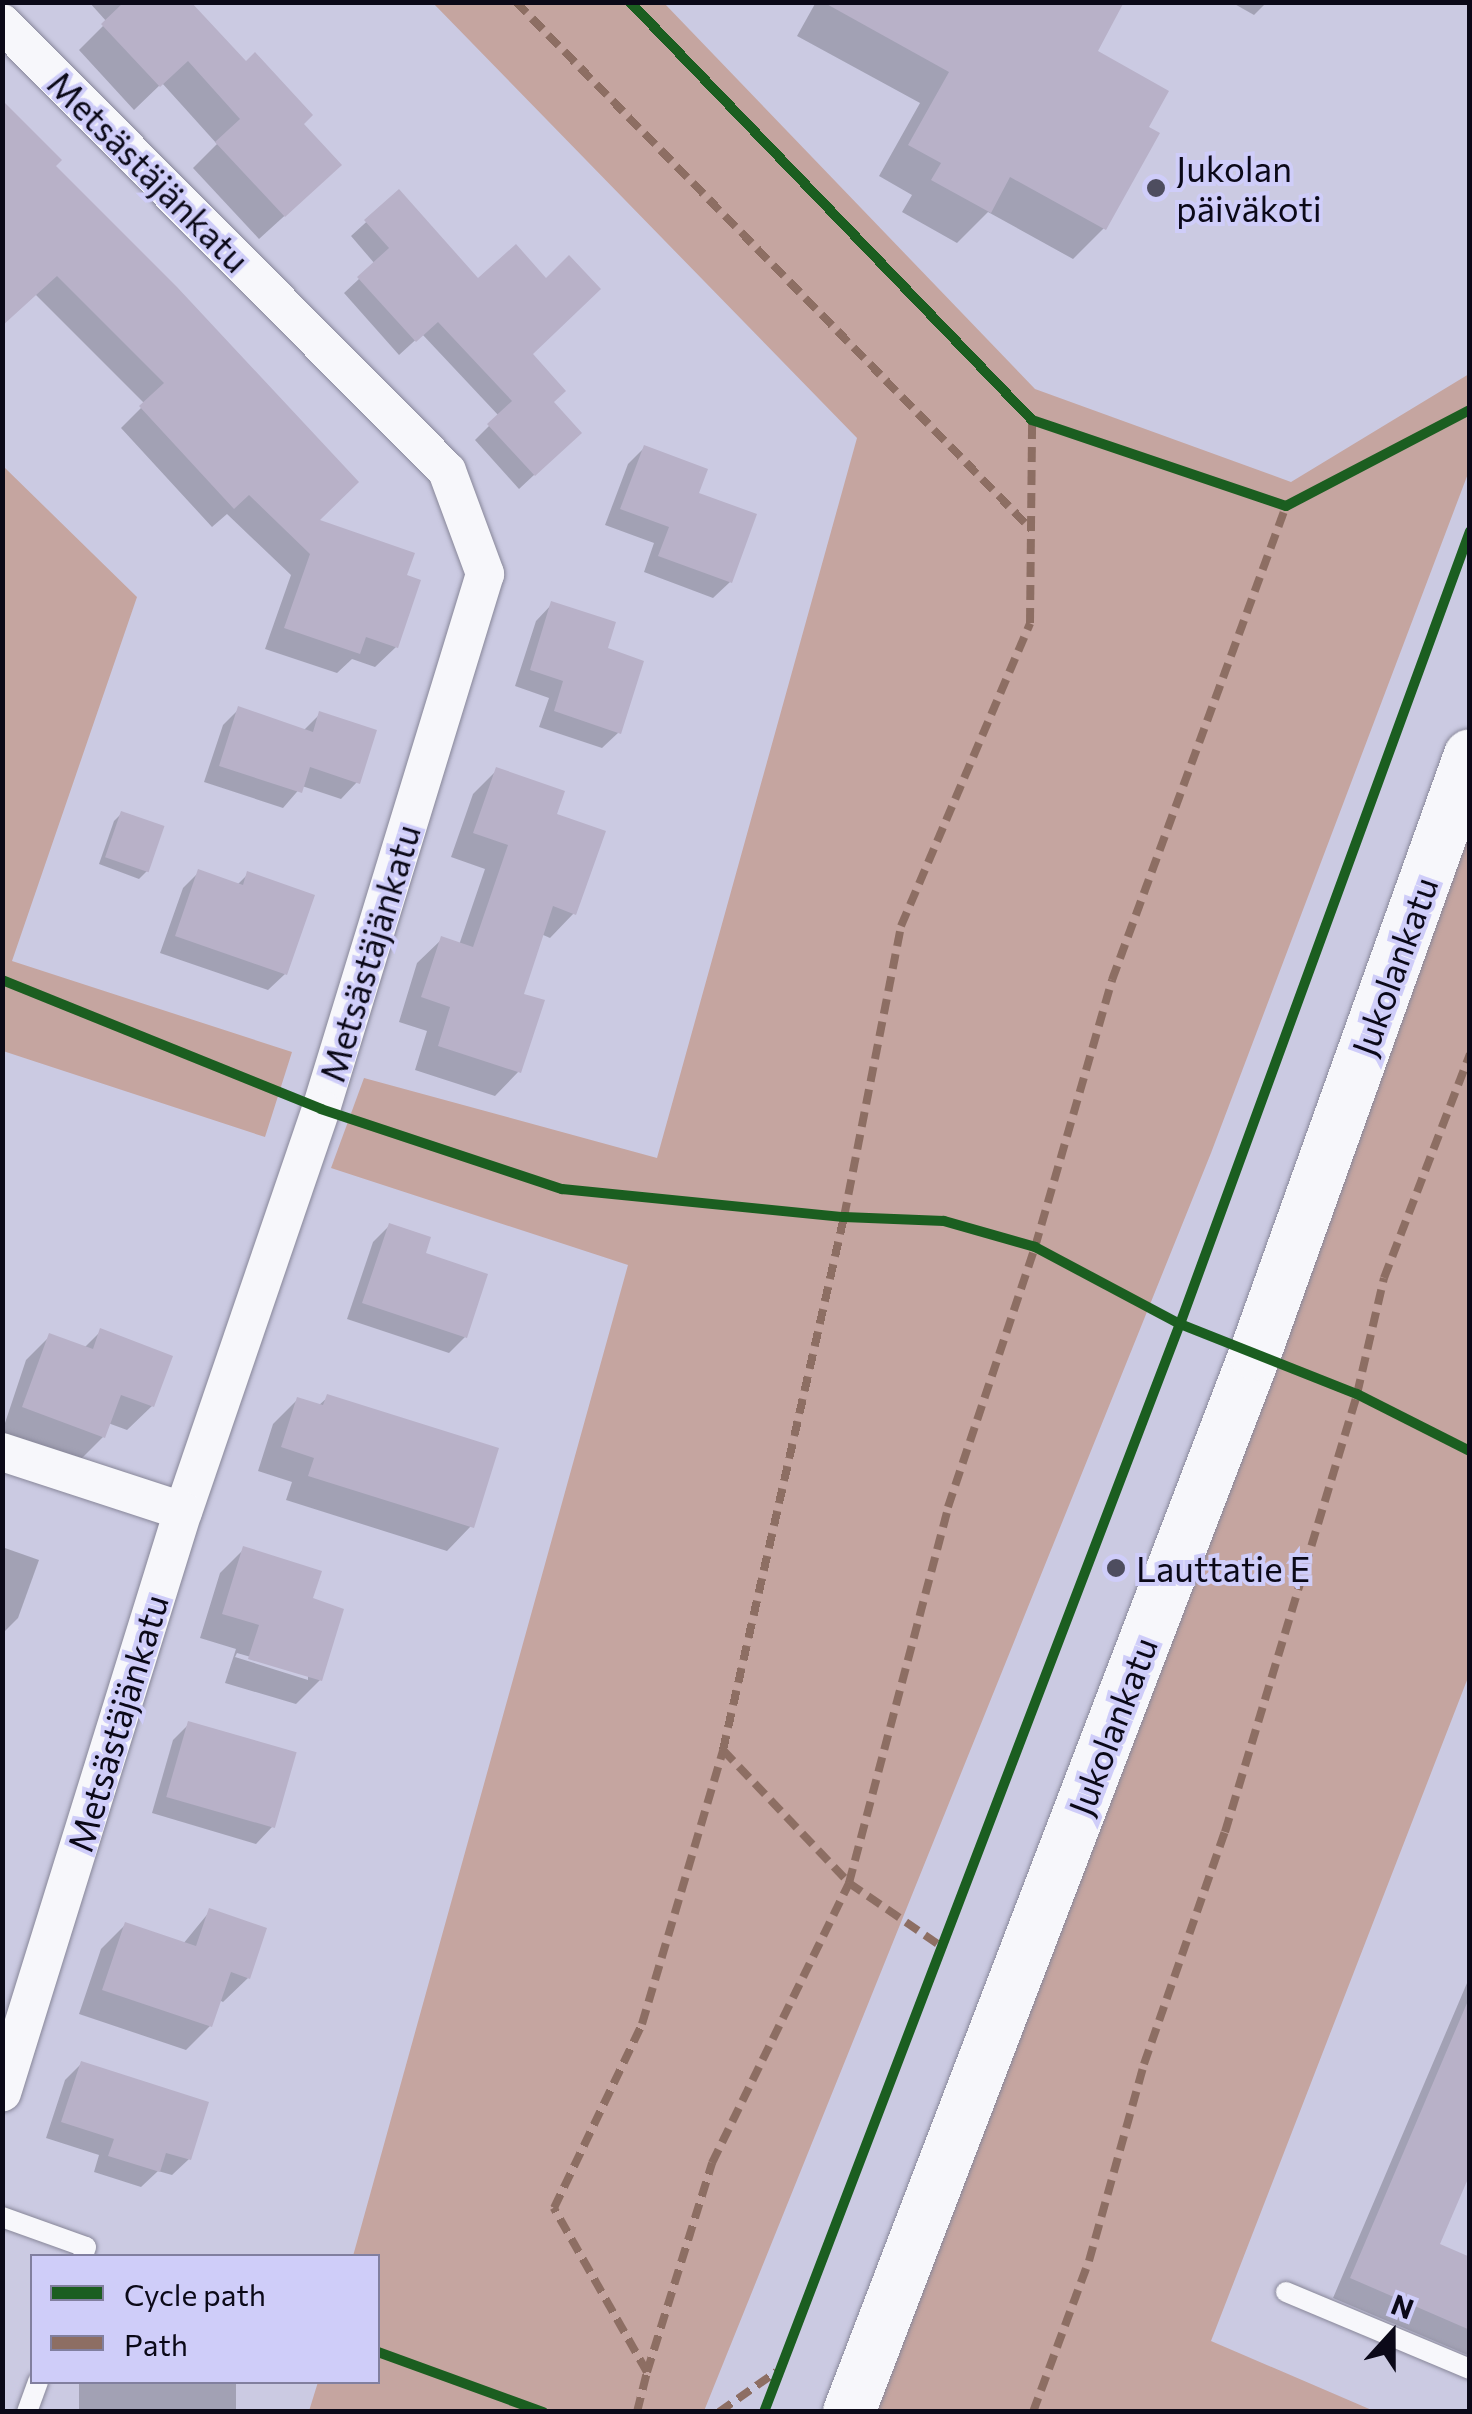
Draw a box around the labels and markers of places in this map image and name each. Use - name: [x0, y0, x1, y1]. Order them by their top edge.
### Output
- place label: Jukolan päiväkoti: [1176, 147, 1322, 229]
- marker: Jukolan päiväkoti: [1145, 177, 1167, 199]
- place label: Lauttatie E: [1136, 1547, 1310, 1589]
- marker: Lauttatie E: [1105, 1557, 1127, 1579]

